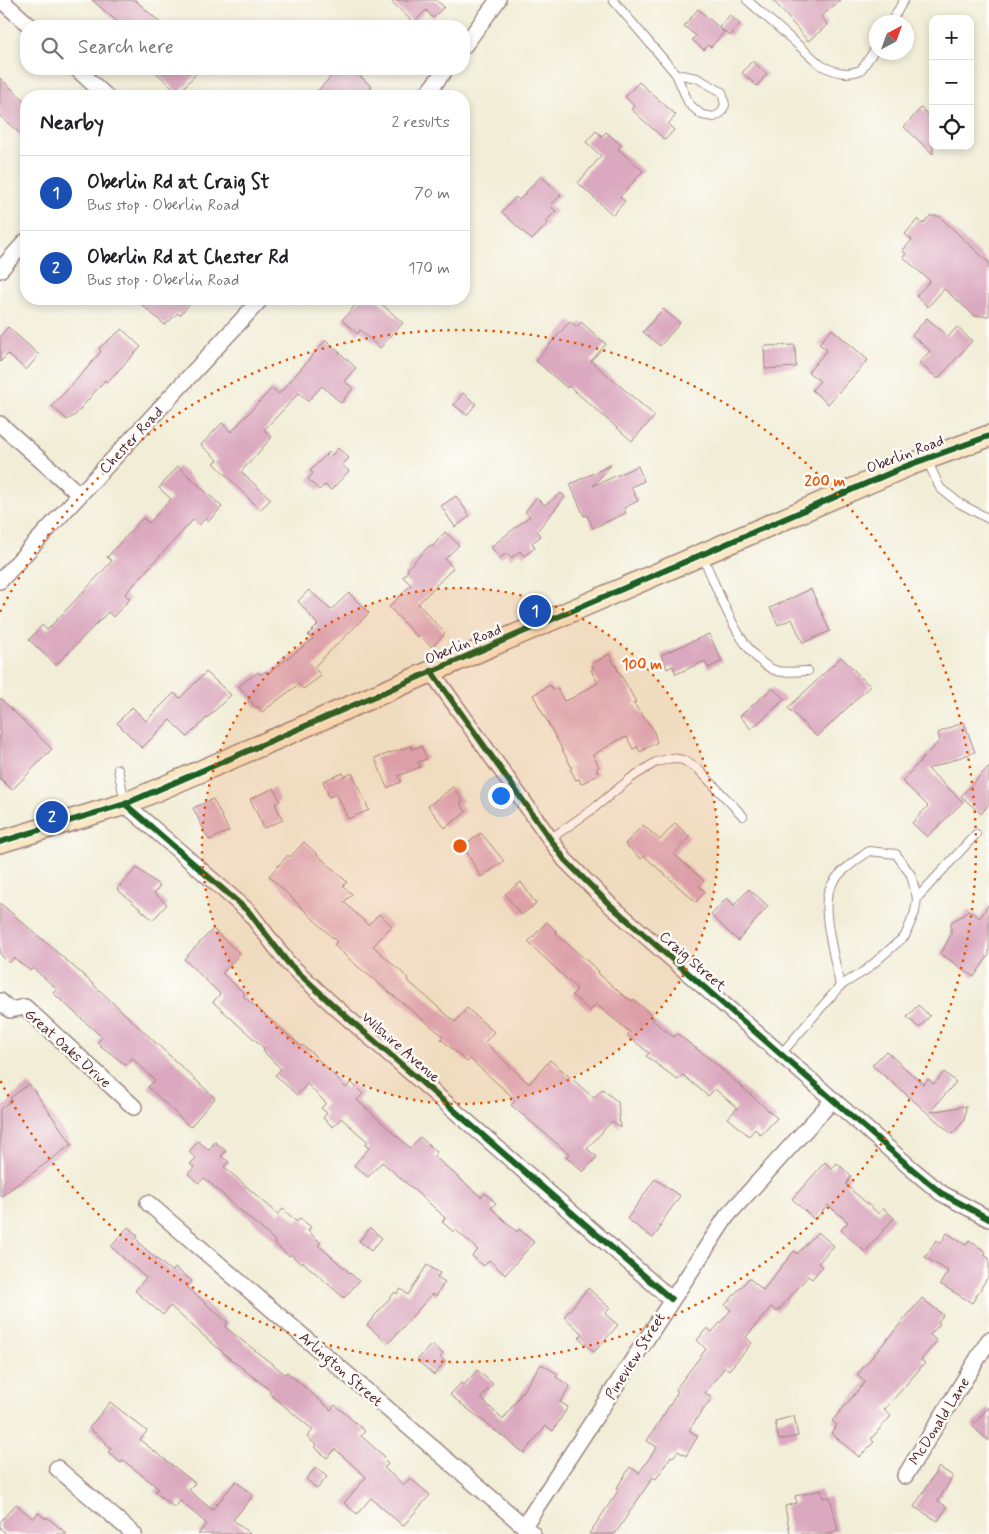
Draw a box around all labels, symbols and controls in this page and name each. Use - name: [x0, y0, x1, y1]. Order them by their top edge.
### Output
- north arrow: [869, 15, 914, 60]
- map controls: [929, 15, 974, 150]
- button: +: [929, 15, 974, 60]
- search box: [20, 20, 470, 75]
- icon: search: [38, 34, 66, 62]
- text: Search here: [78, 35, 174, 60]
- button: −: [929, 60, 974, 105]
- button: locate: [929, 105, 974, 150]
- text: Nearby: [40, 109, 104, 137]
- text: 2 results: [392, 112, 450, 133]
- text: Oberlin Rd at Craig St: [87, 170, 270, 195]
- text: 1: [52, 183, 60, 204]
- text: 70 m: [414, 183, 450, 204]
- text: Bus stop · Oberlin Road: [87, 195, 239, 216]
- text: Oberlin Rd at Chester Rd: [87, 245, 289, 270]
- text: 2: [52, 258, 60, 279]
- text: 170 m: [408, 258, 450, 279]
- text: Bus stop · Oberlin Road: [87, 270, 239, 291]
- street label: Chester Road: [95, 403, 168, 479]
- street label: Oberlin Road: [864, 431, 947, 479]
- text: 200 m: [805, 472, 846, 492]
- pin: 1: [519, 592, 551, 630]
- street label: Oberlin Road: [422, 620, 505, 670]
- text: 100 m: [622, 655, 662, 675]
- your location: [488, 783, 514, 809]
- pin: 2: [36, 798, 68, 836]
- centre of rings: [451, 837, 469, 855]
- street label: Craig Street: [654, 927, 730, 997]
- street label: Great Oaks Drive: [20, 1005, 115, 1093]
- street label: Wilshire Avenue: [357, 1008, 444, 1088]
- street label: Pineview Street: [601, 1309, 671, 1404]
- street label: Arlington Street: [294, 1328, 387, 1413]
- street label: McDonald Lane: [905, 1374, 975, 1469]

